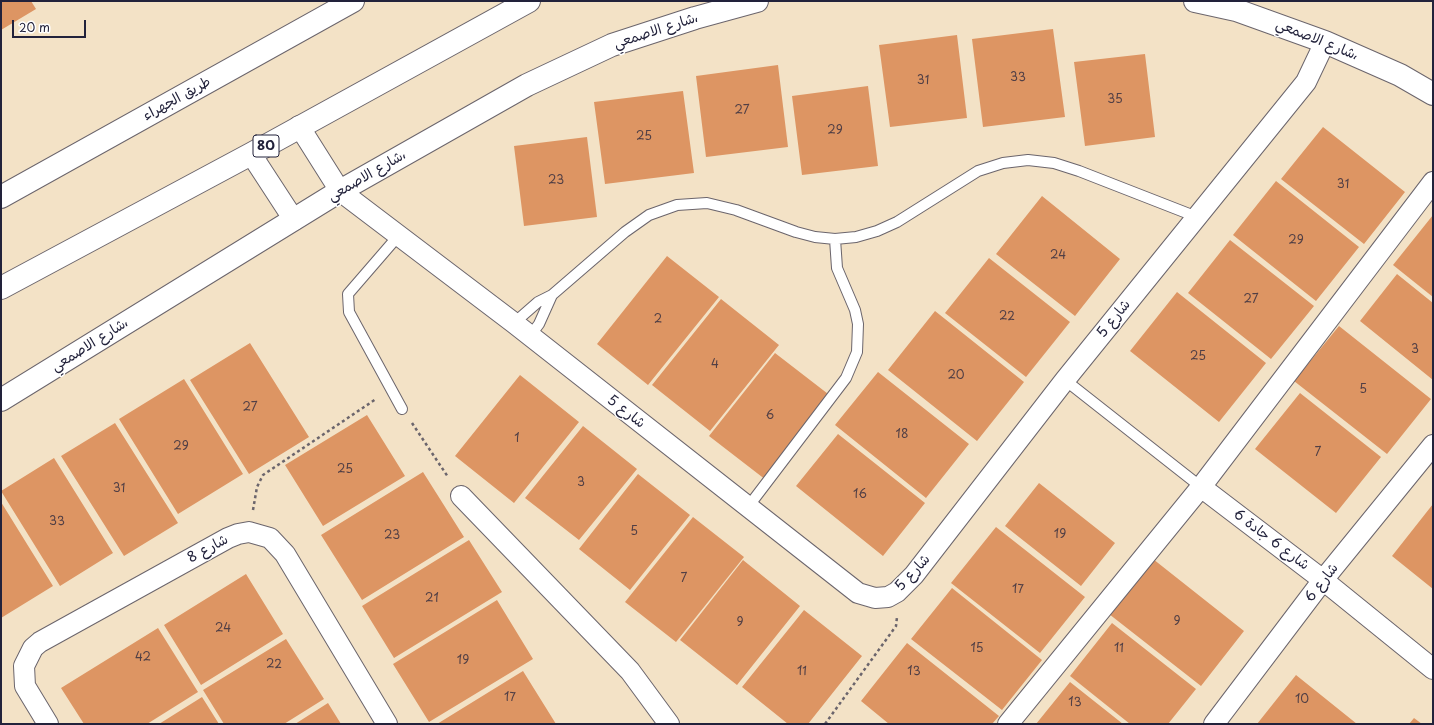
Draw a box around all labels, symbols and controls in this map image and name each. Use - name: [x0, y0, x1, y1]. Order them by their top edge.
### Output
- street label: شارع الاصمعي،: [612, 9, 700, 53]
- scale bar: [14, 12, 88, 38]
- street label: شارع الاصمعي،: [1273, 16, 1361, 64]
- text: 20 m: [19, 18, 50, 36]
- house number: 33: [1010, 71, 1026, 85]
- street label: طريق الجهراء: [140, 74, 214, 124]
- house number: 31: [917, 74, 929, 88]
- house number: 35: [1107, 93, 1123, 107]
- house number: 27: [735, 104, 749, 118]
- house number: 29: [827, 124, 843, 138]
- house number: 25: [636, 130, 652, 144]
- road number: 80: [253, 135, 279, 157]
- street label: شارع الاصمعي،: [325, 147, 409, 205]
- house number: 23: [548, 174, 564, 188]
- house number: 31: [1337, 178, 1349, 192]
- house number: 29: [1288, 234, 1304, 248]
- house number: 24: [1050, 249, 1066, 263]
- house number: 27: [1244, 293, 1258, 307]
- street label: شارع 5: [1094, 297, 1134, 341]
- house number: 22: [999, 310, 1015, 324]
- house number: 2: [654, 313, 662, 327]
- street label: شارع الاصمعي،: [48, 315, 132, 375]
- house number: 3: [1411, 343, 1419, 357]
- house number: 25: [1190, 350, 1206, 364]
- house number: 4: [711, 358, 719, 372]
- house number: 20: [947, 369, 965, 383]
- house number: 5: [1359, 383, 1367, 397]
- street label: شارع 5: [604, 392, 648, 432]
- house number: 27: [243, 401, 257, 415]
- house number: 6: [766, 409, 774, 423]
- house number: 18: [896, 428, 908, 442]
- house number: 1: [514, 432, 520, 446]
- house number: 29: [173, 440, 189, 454]
- house number: 7: [1315, 446, 1321, 460]
- house number: 25: [337, 463, 353, 477]
- house number: 3: [577, 476, 585, 490]
- house number: 31: [113, 482, 125, 496]
- house number: 16: [853, 488, 867, 502]
- street label: شارع 6 جادة 6: [1230, 506, 1312, 574]
- house number: 33: [49, 515, 65, 529]
- house number: 5: [630, 525, 638, 539]
- house number: 19: [1054, 528, 1066, 542]
- house number: 23: [384, 529, 400, 543]
- street label: شارع 8: [185, 531, 231, 567]
- street label: شارع 5: [892, 551, 934, 595]
- street label: شارع 6: [1302, 560, 1342, 606]
- house number: 7: [681, 572, 687, 586]
- house number: 17: [1012, 583, 1024, 597]
- house number: 21: [425, 592, 439, 606]
- house number: 9: [1173, 615, 1181, 629]
- house number: 9: [736, 616, 744, 630]
- house number: 24: [215, 622, 231, 636]
- house number: 15: [970, 642, 984, 656]
- house number: 11: [1114, 642, 1124, 656]
- house number: 42: [135, 651, 151, 665]
- house number: 19: [457, 654, 469, 668]
- house number: 22: [266, 658, 282, 672]
- house number: 11: [797, 665, 807, 679]
- house number: 13: [907, 665, 921, 679]
- house number: 17: [504, 691, 516, 705]
- house number: 10: [1295, 693, 1309, 707]
- house number: 13: [1068, 696, 1082, 710]

